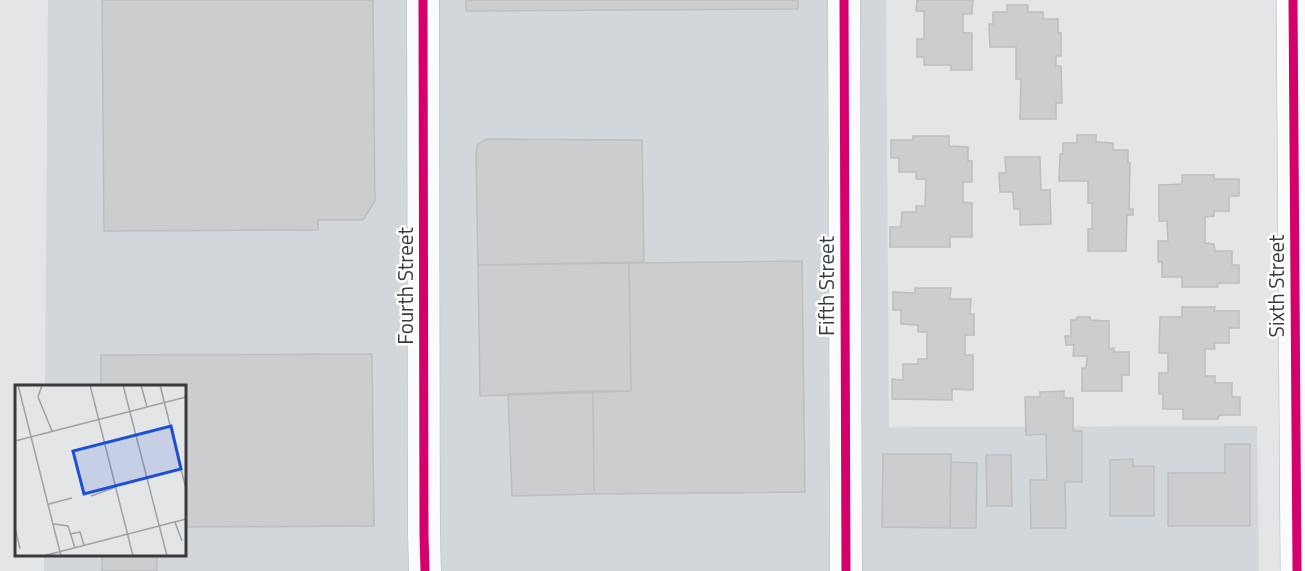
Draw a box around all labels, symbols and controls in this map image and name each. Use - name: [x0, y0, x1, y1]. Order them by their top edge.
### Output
- street label: Fourth Street: [389, 227, 421, 345]
- street label: Sixth Street: [1260, 234, 1292, 337]
- street label: Fifth Street: [810, 235, 842, 336]
- inset map: [15, 385, 186, 556]

